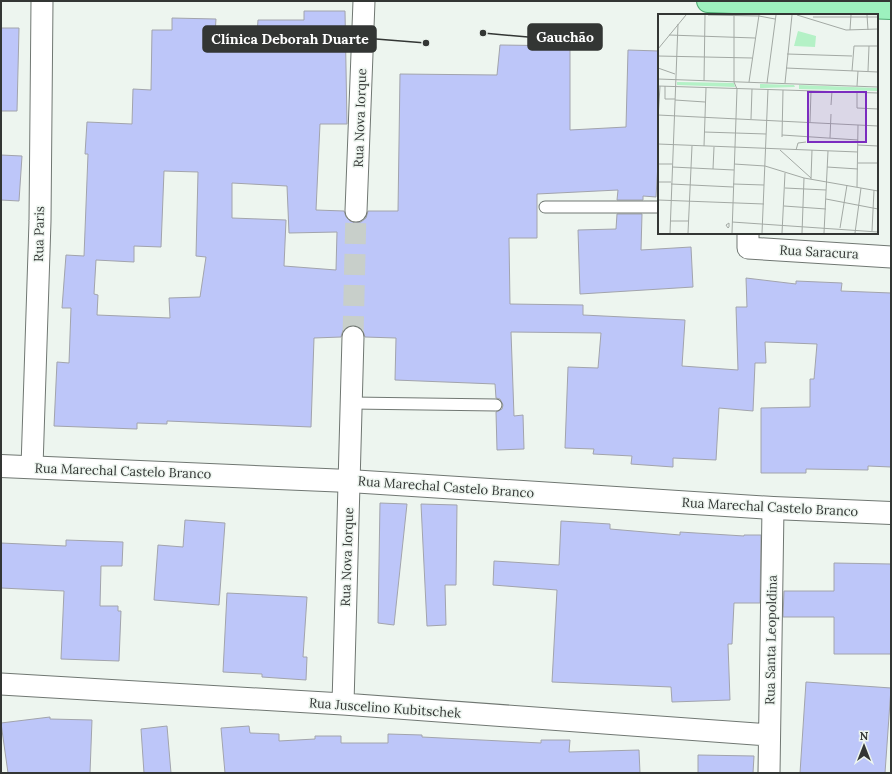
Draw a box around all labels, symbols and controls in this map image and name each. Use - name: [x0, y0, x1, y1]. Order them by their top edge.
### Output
- inset map: [658, 14, 878, 234]
- callout: Gauchão: [528, 24, 602, 50]
- callout: Clínica Deborah Duarte: [203, 26, 376, 52]
- text: Gauchão: [536, 28, 594, 46]
- text: Clínica Deborah Duarte: [211, 30, 369, 48]
- street label: Rua Nova Iorque: [350, 68, 370, 168]
- street label: Rua Paris: [30, 206, 48, 262]
- street label: Rua Saracura: [779, 241, 859, 263]
- street label: Rua Marechal Castelo Branco: [34, 459, 212, 483]
- street label: Rua Marechal Castelo Branco: [357, 472, 535, 502]
- street label: Rua Marechal Castelo Branco: [681, 494, 859, 520]
- street label: Rua Nova Iorque: [337, 507, 357, 607]
- street label: Rua Santa Leopoldina: [761, 575, 781, 705]
- street label: Rua Juscelino Kubitschek: [308, 694, 462, 722]
- north arrow: [844, 726, 884, 766]
- text: N: [860, 729, 869, 743]

